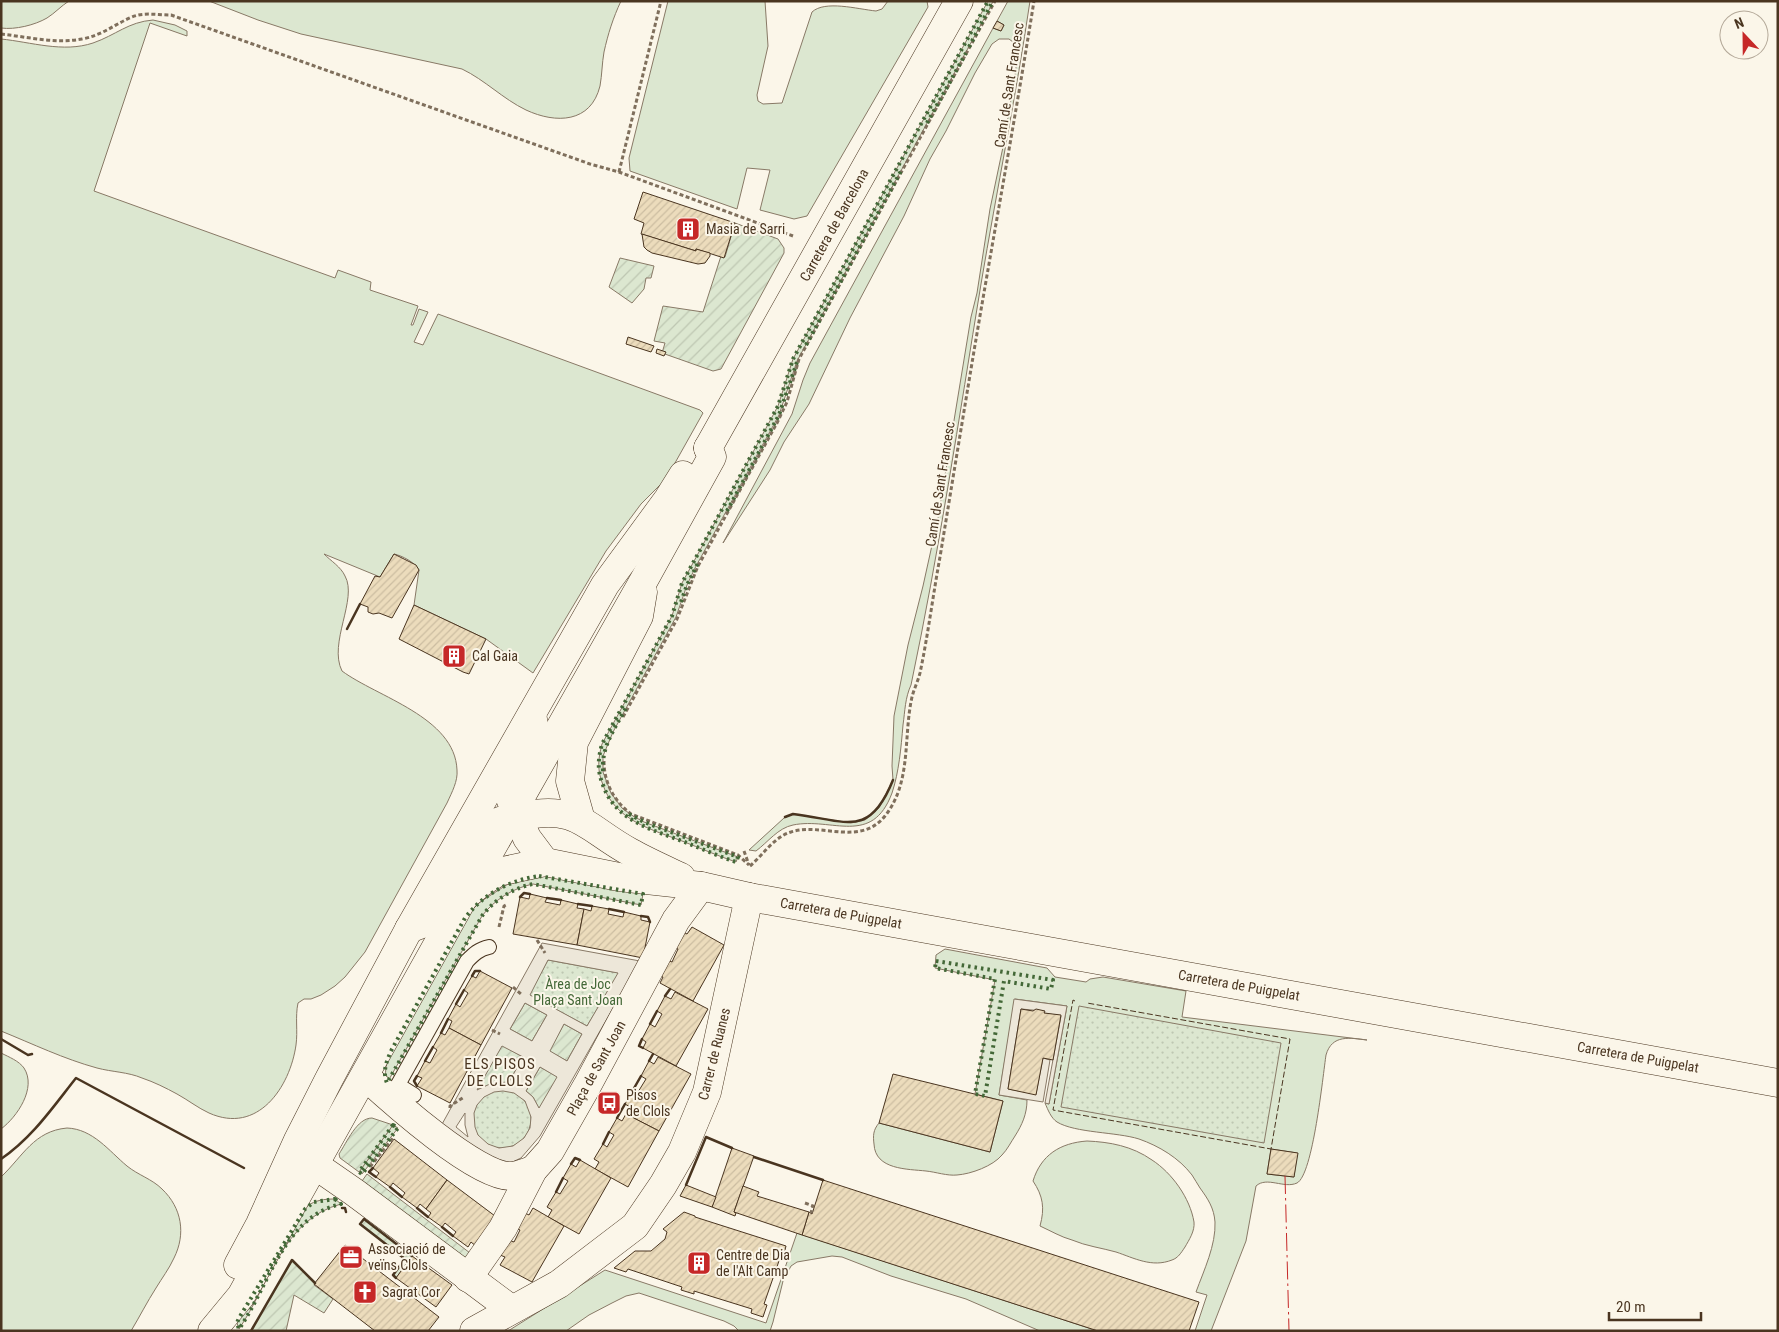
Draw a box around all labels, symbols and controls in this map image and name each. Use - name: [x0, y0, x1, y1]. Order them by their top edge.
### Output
- north arrow: [1719, 10, 1769, 60]
- text: N: [1732, 14, 1746, 32]
- street label: Camí de Sant Francesc: [991, 21, 1027, 149]
- street label: Carretera de Barcelona: [796, 166, 872, 284]
- building icon: Masia de Sarri: [675, 216, 701, 242]
- place label: Masia de Sarri: [706, 221, 785, 237]
- street label: Camí de Sant Francesc: [922, 420, 958, 548]
- building icon: Cal Gaia: [441, 643, 467, 669]
- place label: Cal Gaia: [472, 648, 518, 664]
- street label: Carretera de Puigpelat: [779, 894, 903, 932]
- street label: Carretera de Puigpelat: [1177, 966, 1301, 1004]
- park label: Àrea de Joc Plaça Sant Joan: [533, 975, 623, 1008]
- street label: Carrer de Ruanes: [695, 1006, 733, 1102]
- street label: Plaça de Sant Joan: [563, 1018, 629, 1118]
- street label: Carretera de Puigpelat: [1576, 1038, 1700, 1076]
- district label: ELS PISOS DE CLOLS: [464, 1055, 536, 1090]
- place label: Pisos de Clols: [626, 1087, 671, 1119]
- bus stop icon: Pisos de Clols: [596, 1090, 622, 1116]
- place label: Associació de veïns Clols: [368, 1241, 446, 1273]
- office icon: Associació de veïns Clols: [338, 1244, 364, 1270]
- place label: Centre de Dia de l'Alt Camp: [716, 1247, 790, 1279]
- building icon: Centre de Dia de l'Alt Camp: [686, 1250, 712, 1276]
- church icon: Sagrat Cor: [352, 1279, 378, 1305]
- place label: Sagrat Cor: [382, 1284, 440, 1300]
- scale bar: [1609, 1290, 1702, 1322]
- text: 20 m: [1616, 1298, 1646, 1316]

